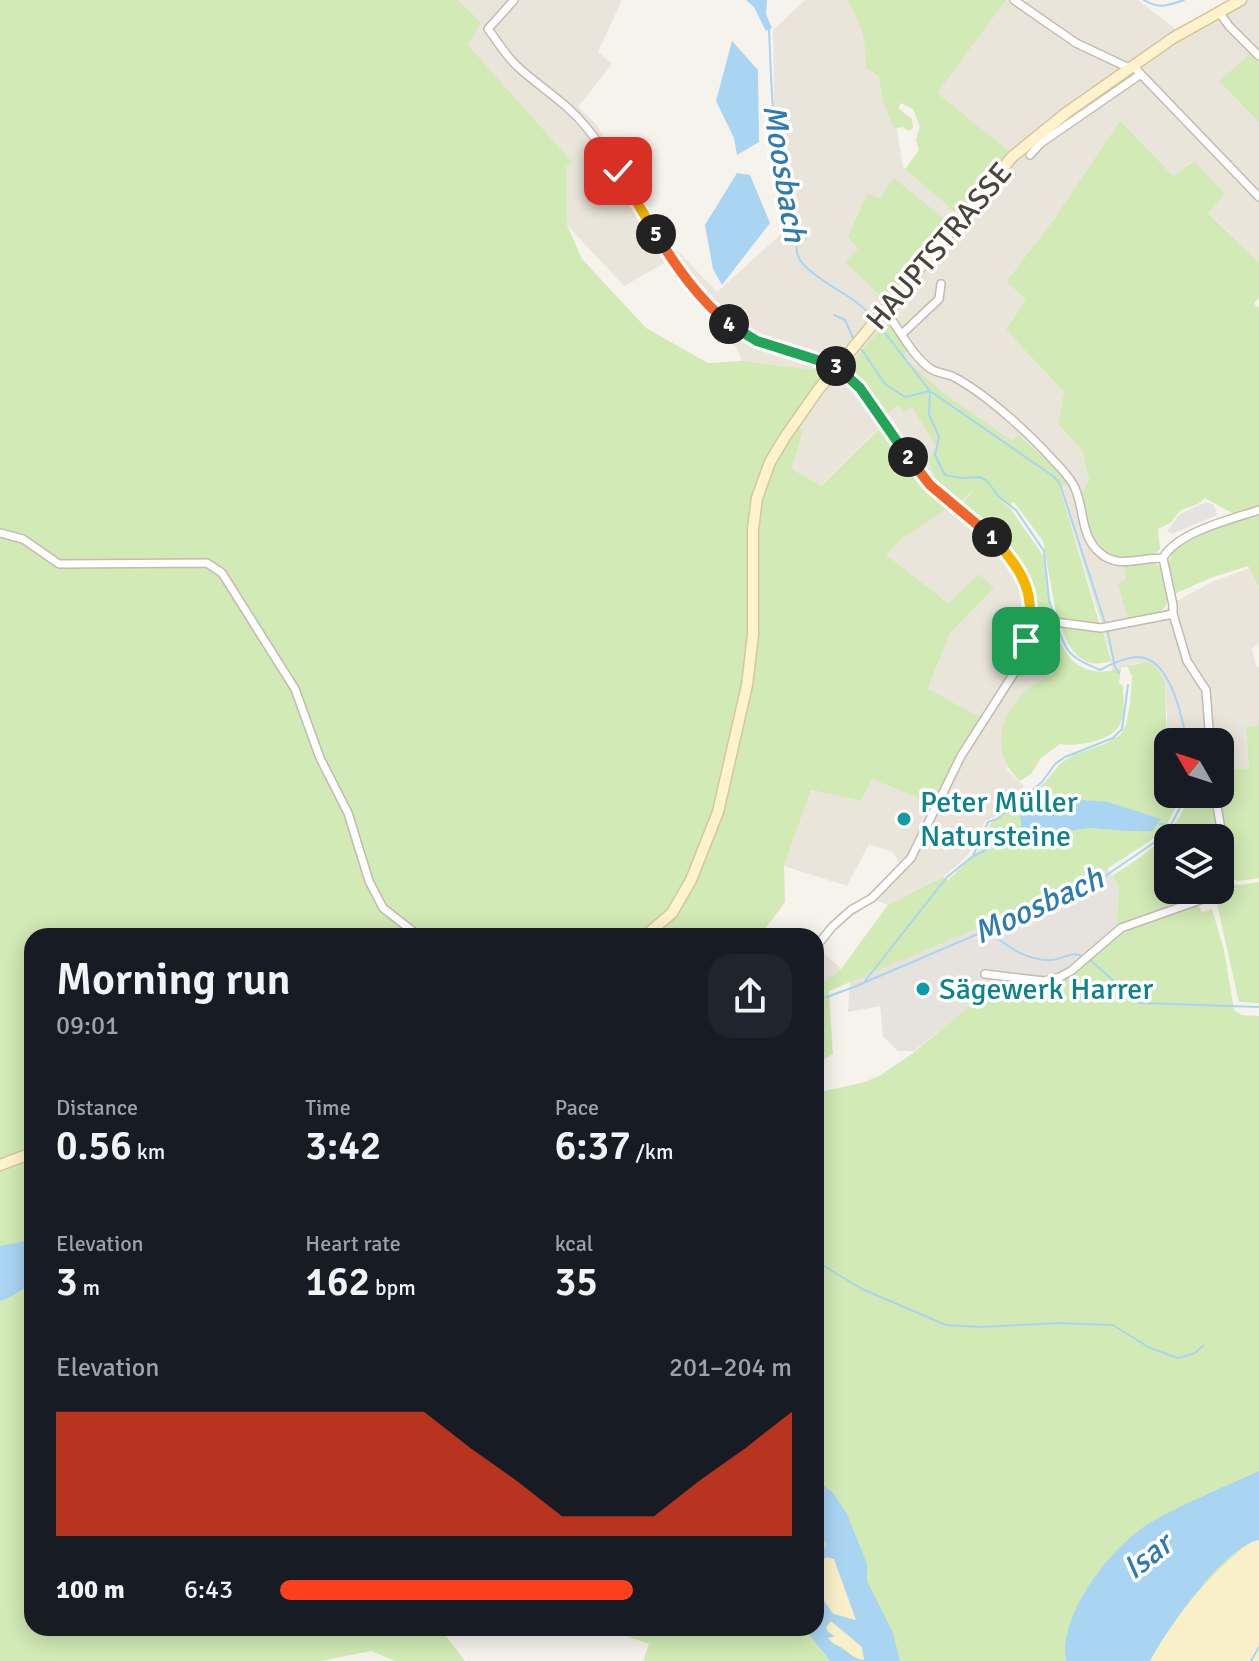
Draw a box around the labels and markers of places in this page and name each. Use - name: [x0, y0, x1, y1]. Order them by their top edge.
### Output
- pin: [584, 137, 652, 205]
- pin: 5: [636, 214, 676, 254]
- pin: 4: [709, 304, 749, 344]
- pin: 3: [816, 346, 856, 386]
- pin: 2: [888, 437, 928, 477]
- pin: 1: [972, 517, 1012, 557]
- pin: [992, 607, 1060, 675]
- place label: Peter Müller Natursteine: [920, 784, 1078, 855]
- marker: Peter Müller Natursteine: [895, 810, 913, 828]
- place label: Sägewerk Harrer: [939, 971, 1153, 1008]
- marker: Sägewerk Harrer: [914, 980, 932, 998]

